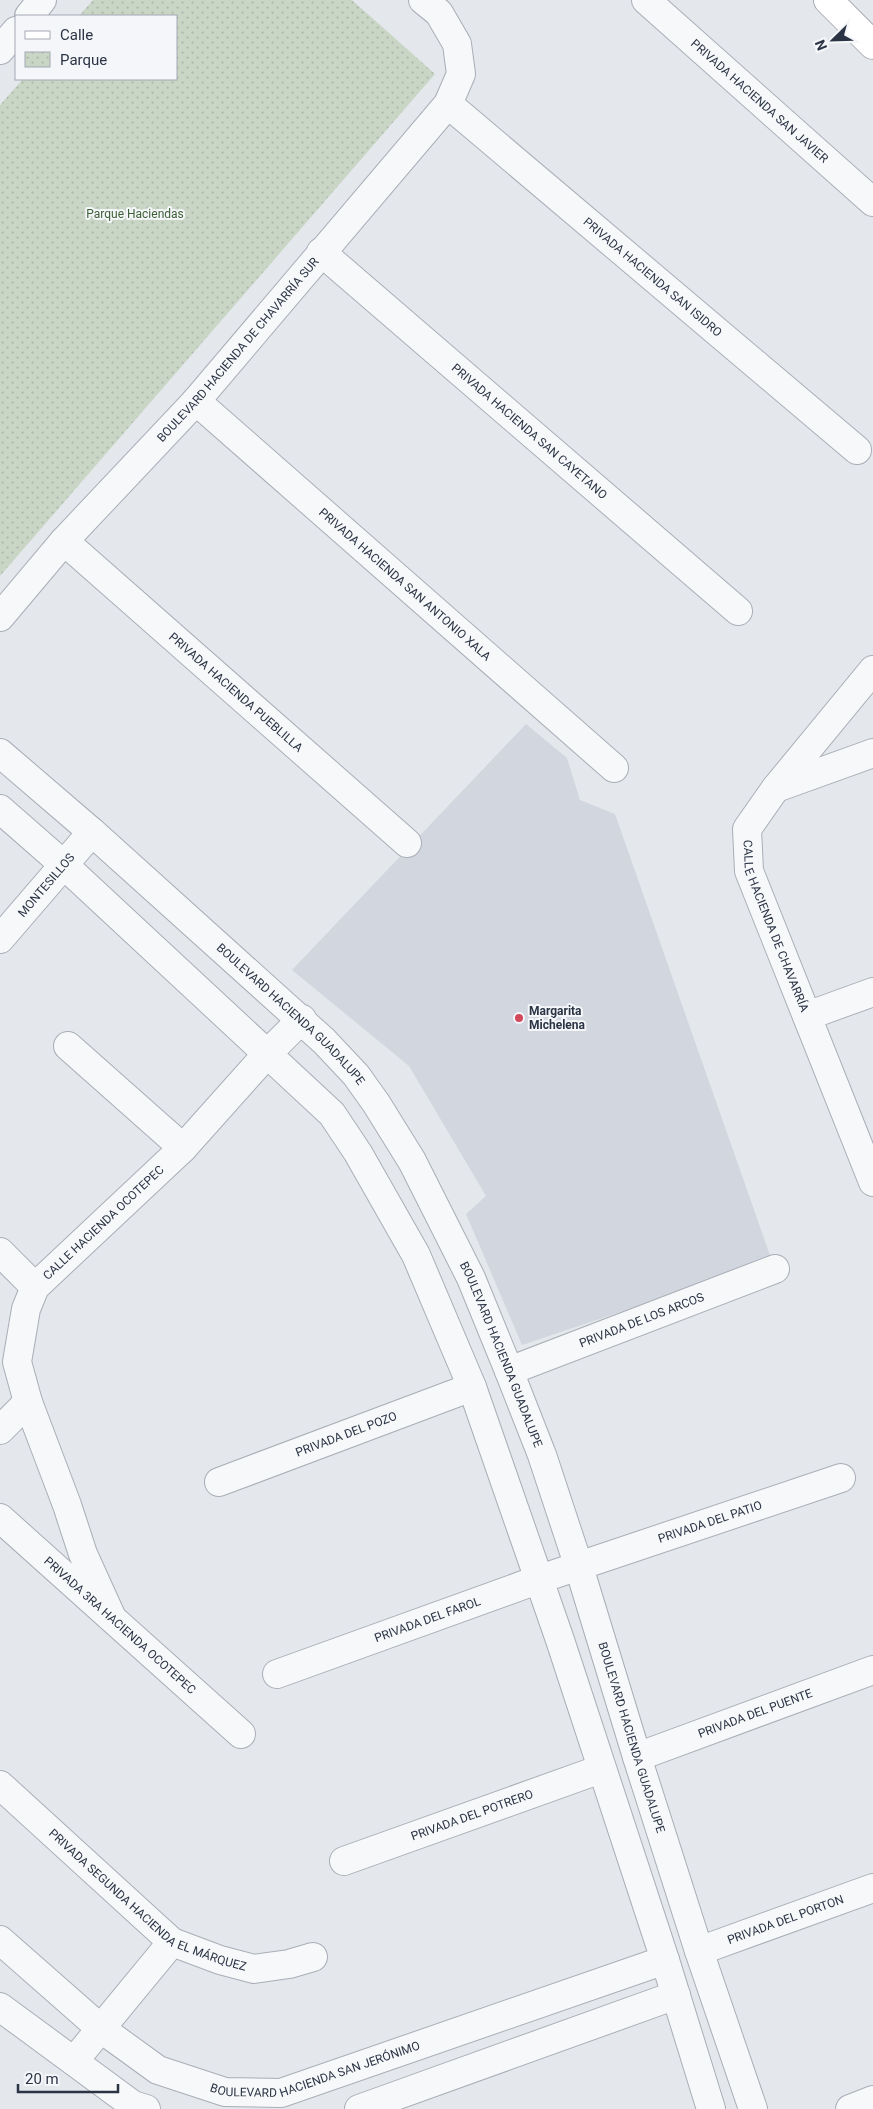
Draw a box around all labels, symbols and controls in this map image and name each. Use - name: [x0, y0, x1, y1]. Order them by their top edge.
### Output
- legend: [15, 15, 178, 80]
- north arrow: [808, 15, 858, 65]
- text: Calle: [60, 26, 93, 44]
- street label: PRIVADA HACIENDA SAN JAVIER: [689, 36, 831, 166]
- text: Parque: [60, 51, 107, 69]
- park label: Parque Haciendas: [86, 207, 184, 221]
- street label: PRIVADA HACIENDA SAN ISIDRO: [581, 215, 725, 340]
- street label: BOULEVARD HACIENDA DE CHAVARRÍA SUR: [154, 254, 322, 445]
- street label: PRIVADA HACIENDA SAN CAYETANO: [449, 361, 610, 502]
- street label: PRIVADA HACIENDA SAN ANTONIO XALA: [316, 505, 494, 664]
- street label: PRIVADA HACIENDA PUEBLILLA: [166, 630, 306, 755]
- street label: CALLE HACIENDA DE CHAVARRÍA: [741, 839, 812, 1014]
- street label: MONTESILLOS: [15, 850, 78, 920]
- street label: BOULEVARD HACIENDA GUADALUPE: [214, 941, 368, 1088]
- place label: Margarita Michelena: [529, 1004, 586, 1032]
- marker: Margarita Michelena: [513, 1012, 525, 1024]
- street label: CALLE HACIENDA OCOTEPEC: [40, 1163, 167, 1283]
- street label: BOULEVARD HACIENDA GUADALUPE: [457, 1259, 545, 1449]
- street label: PRIVADA DE LOS ARCOS: [577, 1290, 706, 1350]
- street label: PRIVADA DEL POZO: [294, 1409, 399, 1460]
- street label: PRIVADA DEL PATIO: [656, 1498, 764, 1546]
- street label: PRIVADA 3RA HACIENDA OCOTEPEC: [41, 1554, 199, 1697]
- street label: PRIVADA DEL FAROL: [373, 1594, 483, 1645]
- street label: BOULEVARD HACIENDA GUADALUPE: [595, 1640, 668, 1835]
- street label: PRIVADA DEL PUENTE: [696, 1686, 814, 1741]
- street label: PRIVADA DEL POTRERO: [409, 1787, 535, 1843]
- street label: PRIVADA SEGUNDA HACIENDA EL MÁRQUEZ: [46, 1826, 248, 1974]
- street label: PRIVADA DEL PORTON: [725, 1892, 846, 1947]
- street label: BOULEVARD HACIENDA SAN JERÓNIMO: [208, 2038, 422, 2100]
- scale bar: [18, 2062, 118, 2094]
- text: 20 m: [25, 2070, 59, 2088]

